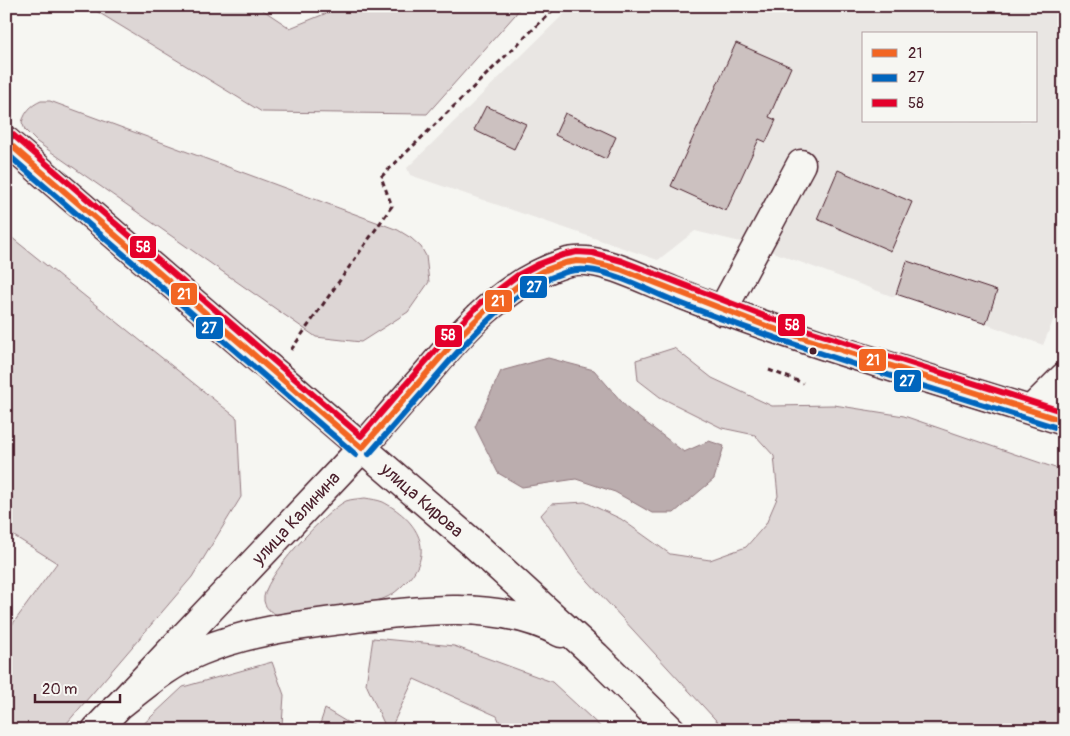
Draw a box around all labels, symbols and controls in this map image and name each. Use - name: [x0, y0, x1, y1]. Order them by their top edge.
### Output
- legend: [862, 32, 1038, 122]
- text: 21: [908, 44, 922, 63]
- text: 27: [908, 68, 924, 87]
- text: 58: [908, 94, 924, 113]
- line badge: 58: [129, 235, 157, 259]
- text: 58: [136, 239, 150, 256]
- line badge: 27: [519, 275, 548, 299]
- text: 27: [526, 279, 542, 296]
- line badge: 21: [170, 282, 198, 306]
- text: 21: [177, 286, 191, 303]
- line badge: 21: [484, 289, 513, 313]
- text: 21: [491, 293, 505, 310]
- line badge: 58: [777, 313, 806, 337]
- line badge: 27: [195, 316, 224, 340]
- text: 58: [785, 317, 799, 334]
- text: 27: [201, 320, 217, 337]
- line badge: 58: [434, 324, 463, 348]
- text: 58: [441, 327, 455, 344]
- unlabelled marker: [808, 346, 818, 356]
- line badge: 21: [858, 348, 887, 372]
- text: 21: [866, 352, 880, 369]
- line badge: 27: [893, 369, 922, 393]
- text: 27: [899, 373, 915, 390]
- street label: улица Кирова: [375, 457, 468, 543]
- street label: улица Калинина: [247, 467, 345, 571]
- scale bar: [35, 671, 120, 703]
- text: 20 m: [42, 680, 77, 699]

